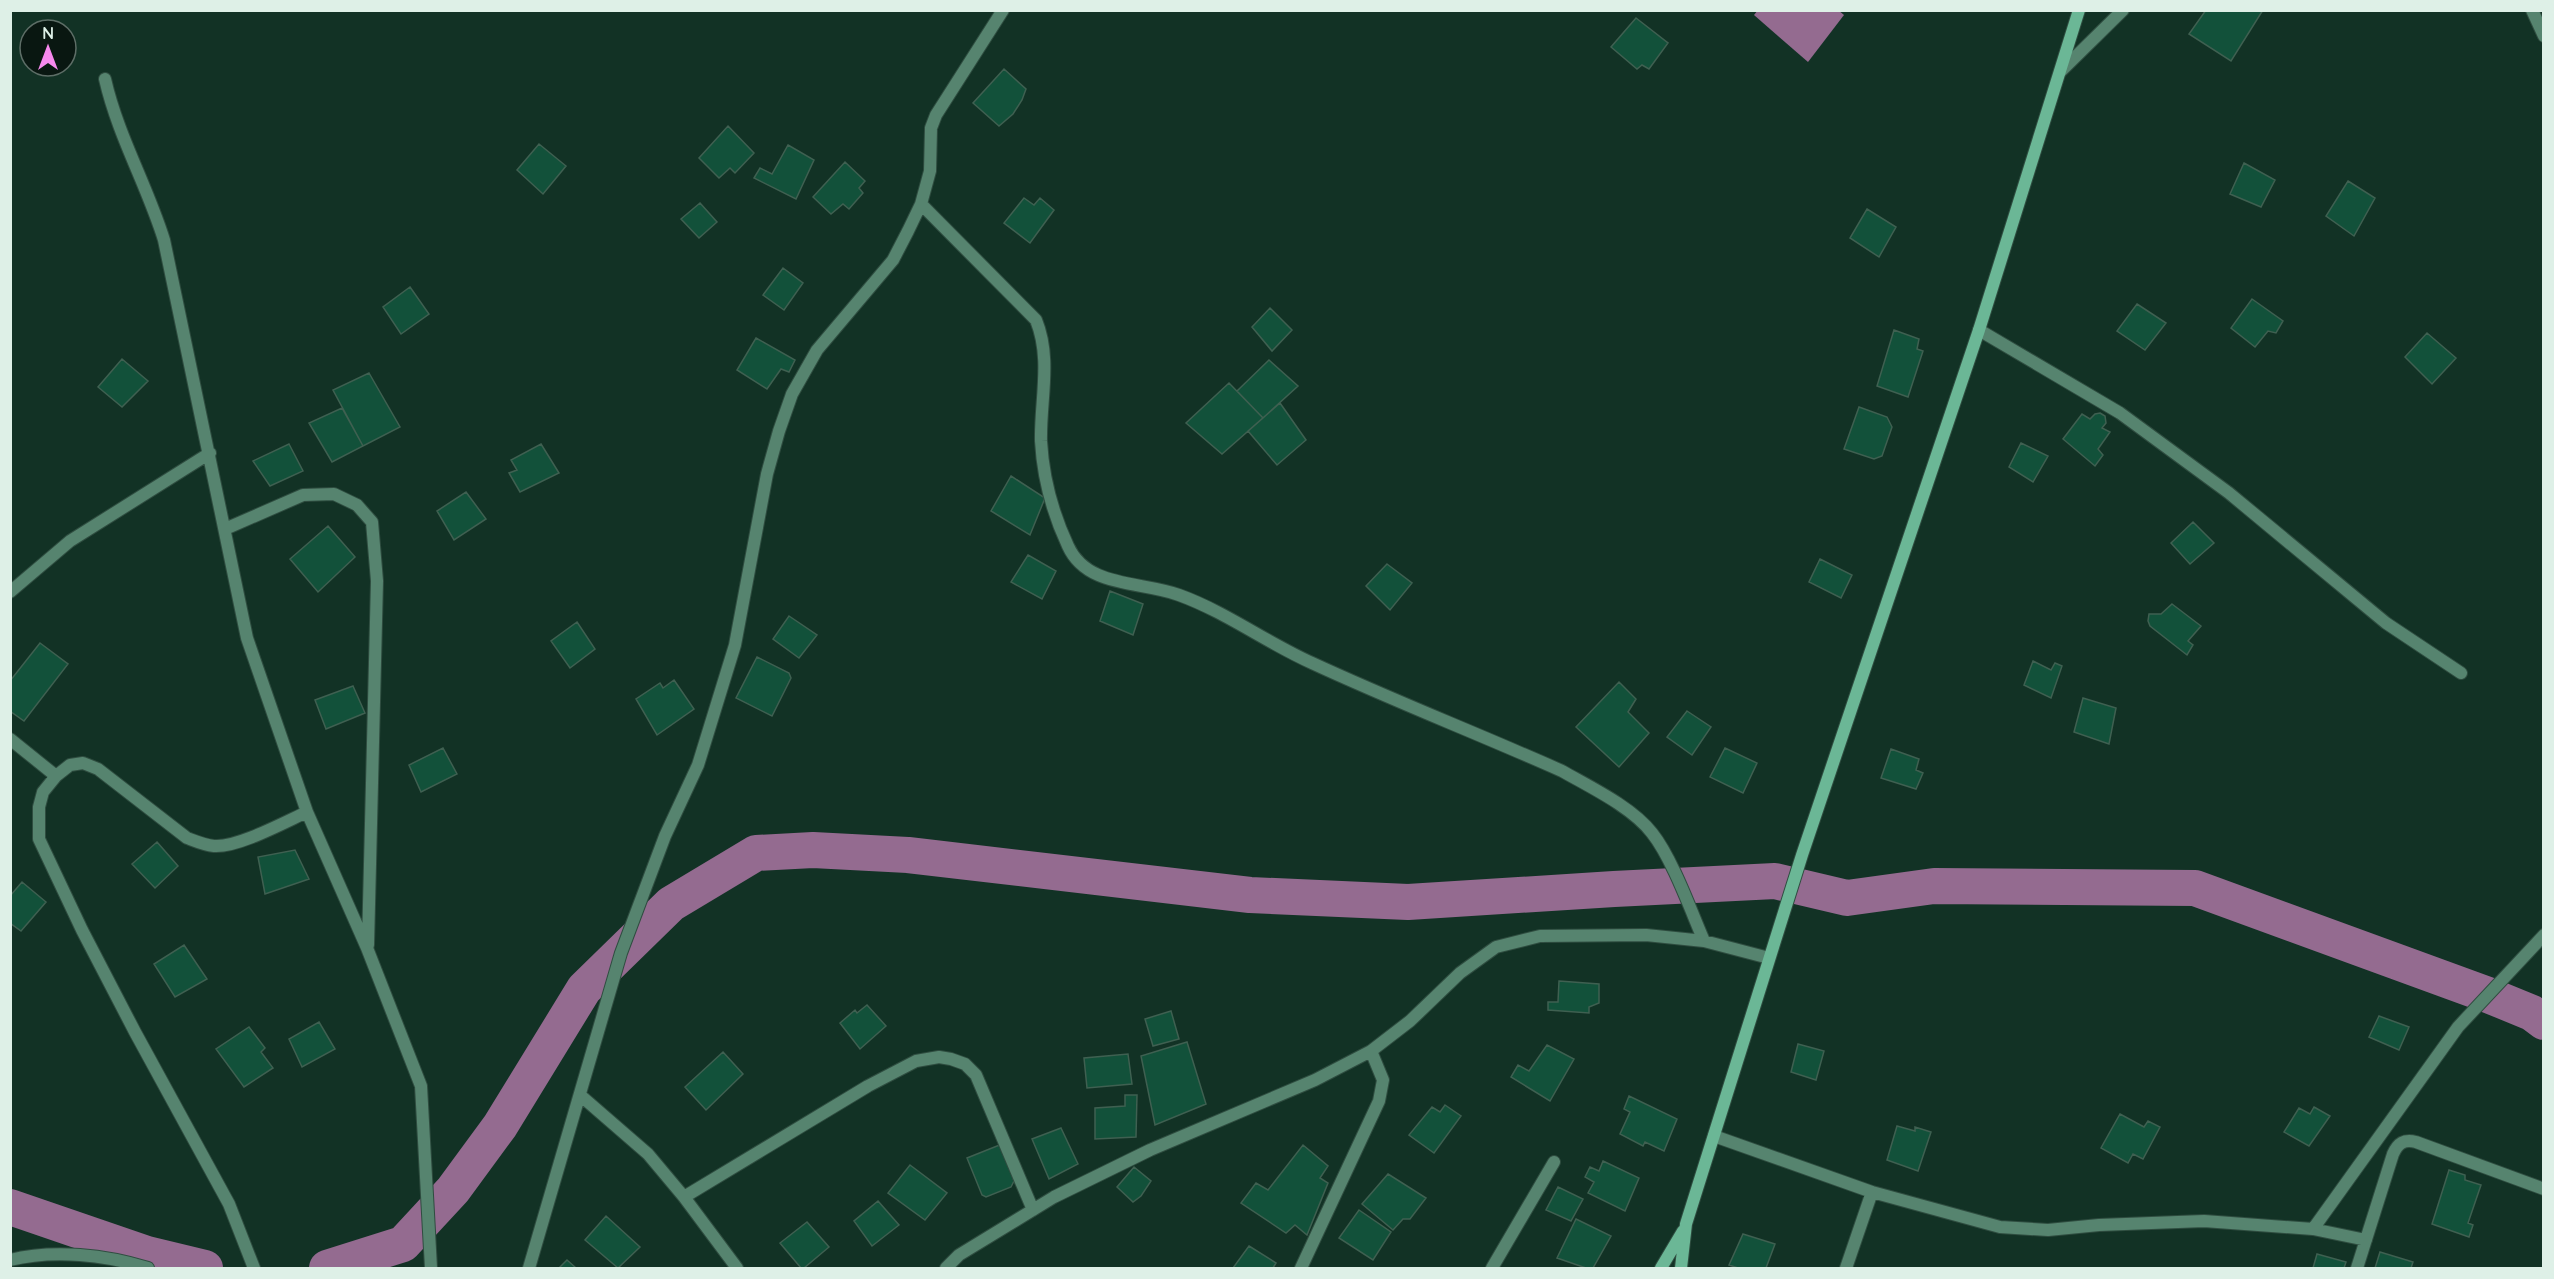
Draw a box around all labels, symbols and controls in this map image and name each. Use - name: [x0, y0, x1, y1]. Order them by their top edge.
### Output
- north arrow: [18, 18, 78, 78]
- text: N: [42, 23, 54, 43]

